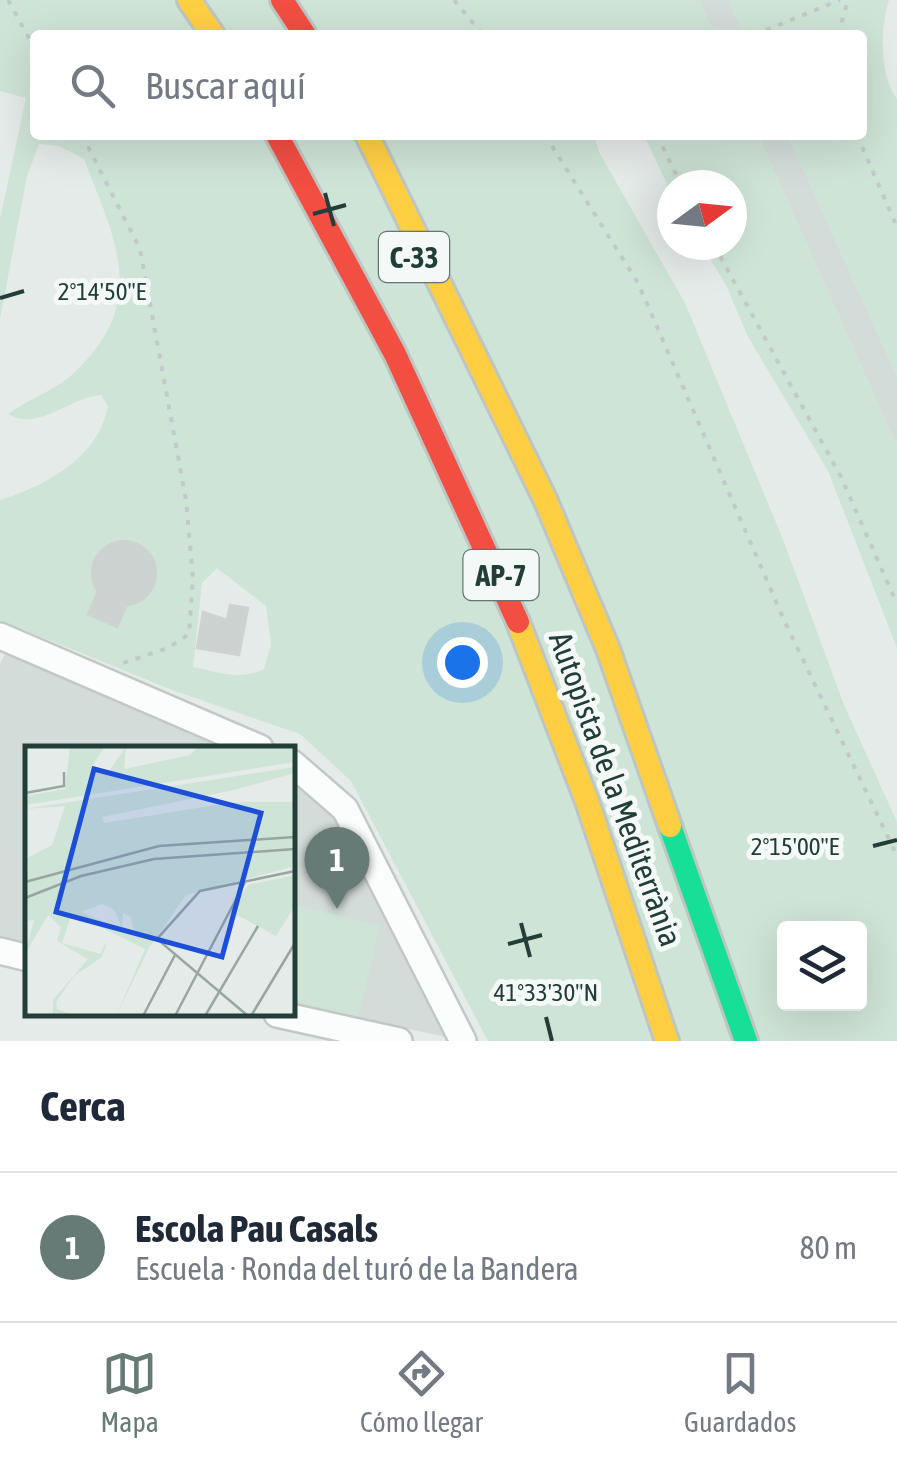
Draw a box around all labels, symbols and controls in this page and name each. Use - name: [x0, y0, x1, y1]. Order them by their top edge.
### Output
- search box: [30, 30, 867, 140]
- icon: search: [65, 58, 120, 113]
- text: Buscar aquí: [145, 64, 306, 107]
- north arrow: [657, 170, 747, 260]
- road number: C-33: [379, 232, 449, 282]
- text: 2°14'50"E: [58, 277, 147, 305]
- road number: AP-7: [464, 550, 538, 600]
- street label: Autopista de la Mediterrània: [542, 627, 690, 951]
- your location: [437, 637, 488, 688]
- inset map: [25, 746, 295, 1016]
- pin: 1: [304, 826, 370, 909]
- text: 2°15'00"E: [751, 832, 840, 860]
- map controls: [777, 921, 867, 1011]
- button: layers: [777, 921, 867, 1011]
- text: 41°33'30"N: [494, 978, 598, 1006]
- text: Cerca: [40, 1082, 125, 1130]
- text: Escola Pau Casals: [135, 1207, 378, 1250]
- text: 1: [65, 1229, 80, 1266]
- text: 80 m: [799, 1229, 857, 1266]
- text: Escuela · Ronda del turó de la Bandera: [135, 1250, 579, 1287]
- tab: Mapa: [101, 1346, 159, 1438]
- tab: Cómo llegar: [360, 1346, 483, 1438]
- tab: Guardados: [684, 1346, 796, 1438]

